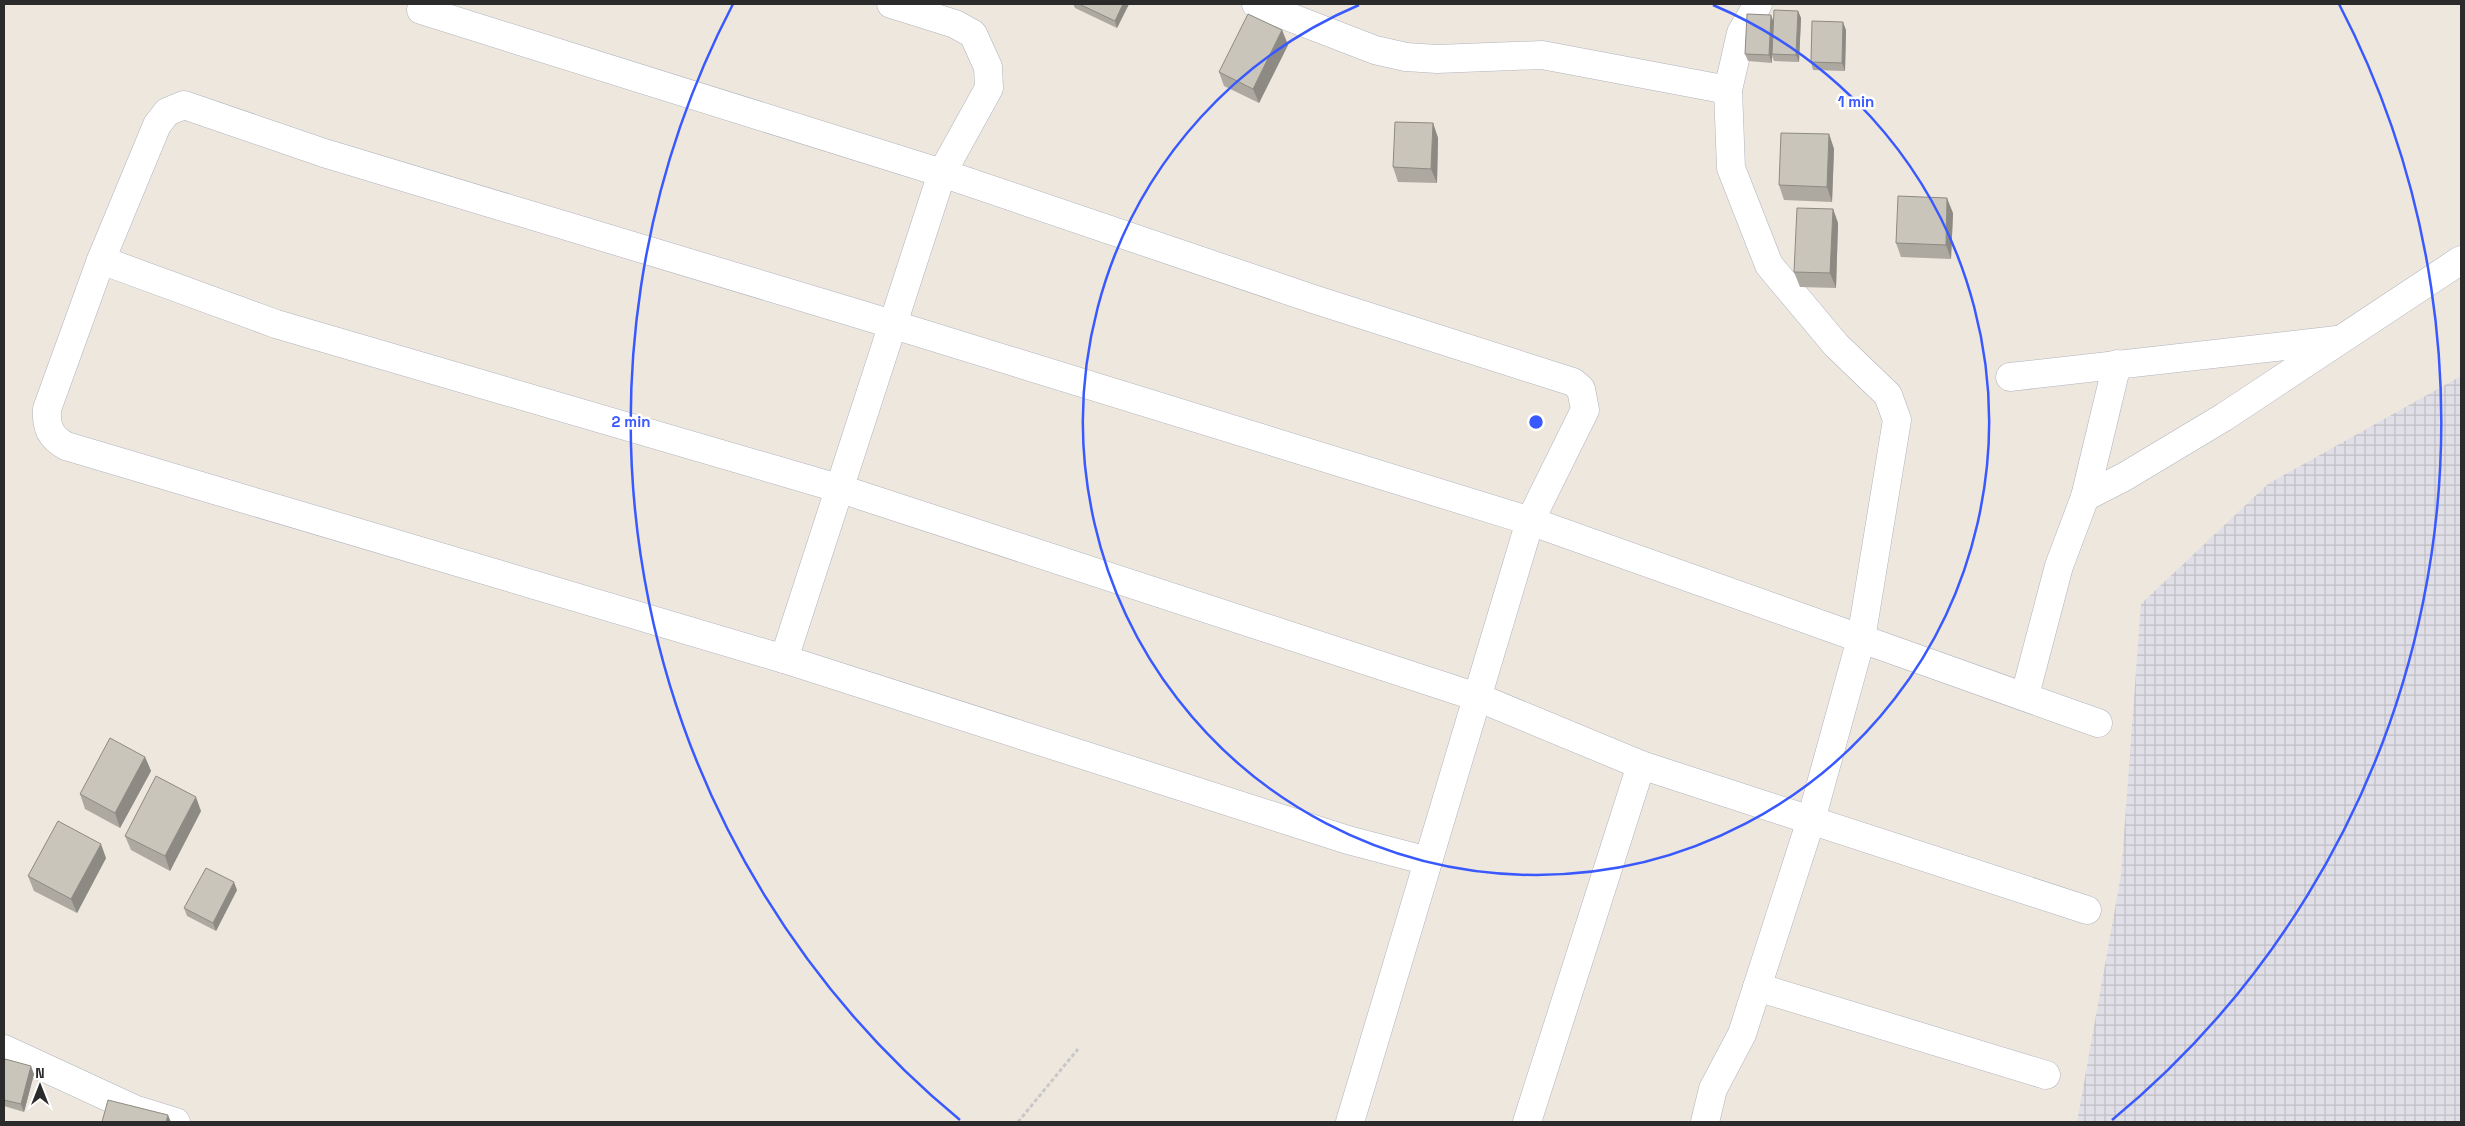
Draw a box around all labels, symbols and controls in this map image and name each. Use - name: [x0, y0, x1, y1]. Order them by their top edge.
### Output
- text: 1 min: [1838, 92, 1874, 111]
- text: 2 min: [612, 412, 650, 431]
- centre of rings: [1527, 413, 1545, 431]
- north arrow: [15, 1061, 65, 1111]
- text: N: [35, 1064, 45, 1082]

